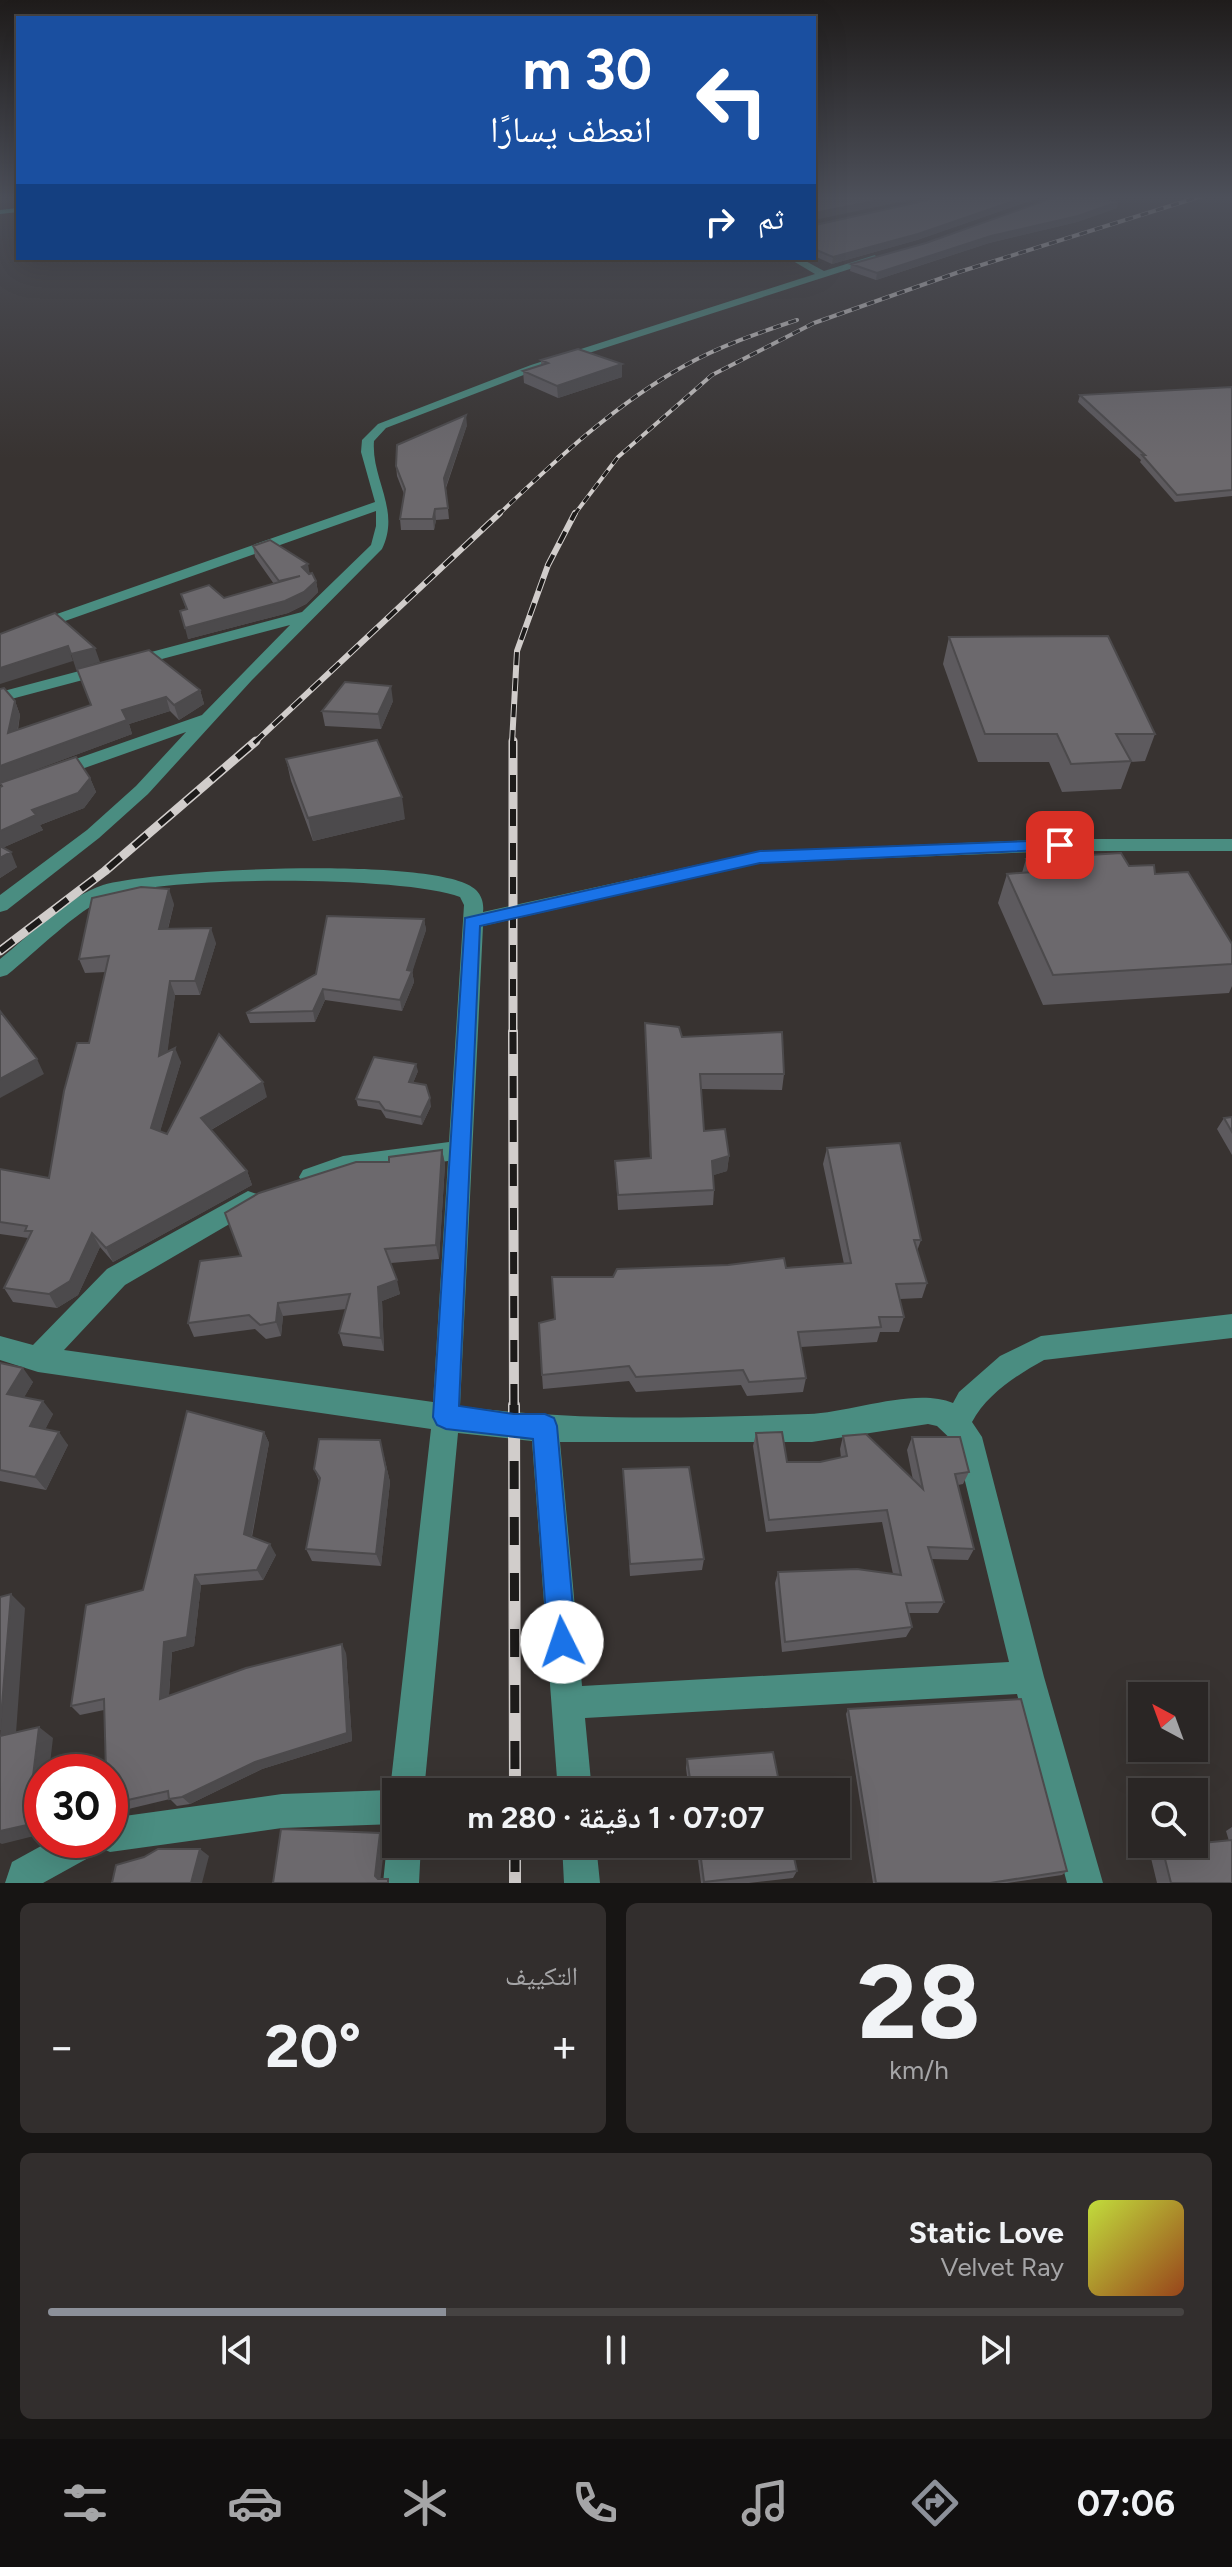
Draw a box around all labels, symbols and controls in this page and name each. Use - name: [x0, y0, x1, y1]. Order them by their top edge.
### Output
- text: 30 m: [522, 36, 652, 103]
- icon: left: [680, 48, 784, 152]
- text: انعطف يسارًا: [490, 108, 652, 151]
- icon: right: [698, 200, 742, 244]
- text: ثم: [758, 200, 784, 237]
- pin: [1026, 811, 1094, 879]
- icon: arrive: [1038, 823, 1082, 867]
- position arrow: [520, 1600, 604, 1684]
- north arrow: [1128, 1682, 1208, 1762]
- map controls: [1128, 1682, 1208, 1858]
- speed limit sign: 30: [24, 1754, 128, 1858]
- button: search: [1128, 1778, 1208, 1858]
- text: 07:07 · 1 دقيقة · 280 m: [468, 1799, 764, 1836]
- text: 28: [857, 1939, 981, 2064]
- text: التكييف: [505, 1960, 578, 1992]
- text: 20°: [265, 2010, 361, 2082]
- text: −: [48, 2020, 75, 2073]
- text: +: [551, 2020, 578, 2073]
- text: km/h: [889, 2054, 949, 2086]
- text: Static Love: [909, 2214, 1064, 2251]
- text: Velvet Ray: [940, 2251, 1064, 2283]
- icon: previous: [215, 2328, 259, 2372]
- icon: pause: [594, 2328, 638, 2372]
- icon: next: [973, 2328, 1017, 2372]
- icon: filters: [57, 2475, 113, 2531]
- icon: car: [227, 2475, 283, 2531]
- icon: climate: [397, 2475, 453, 2531]
- icon: phone: [567, 2475, 623, 2531]
- icon: music: [737, 2475, 793, 2531]
- icon: directions: [907, 2475, 963, 2531]
- text: 07:06: [1077, 2482, 1175, 2525]

